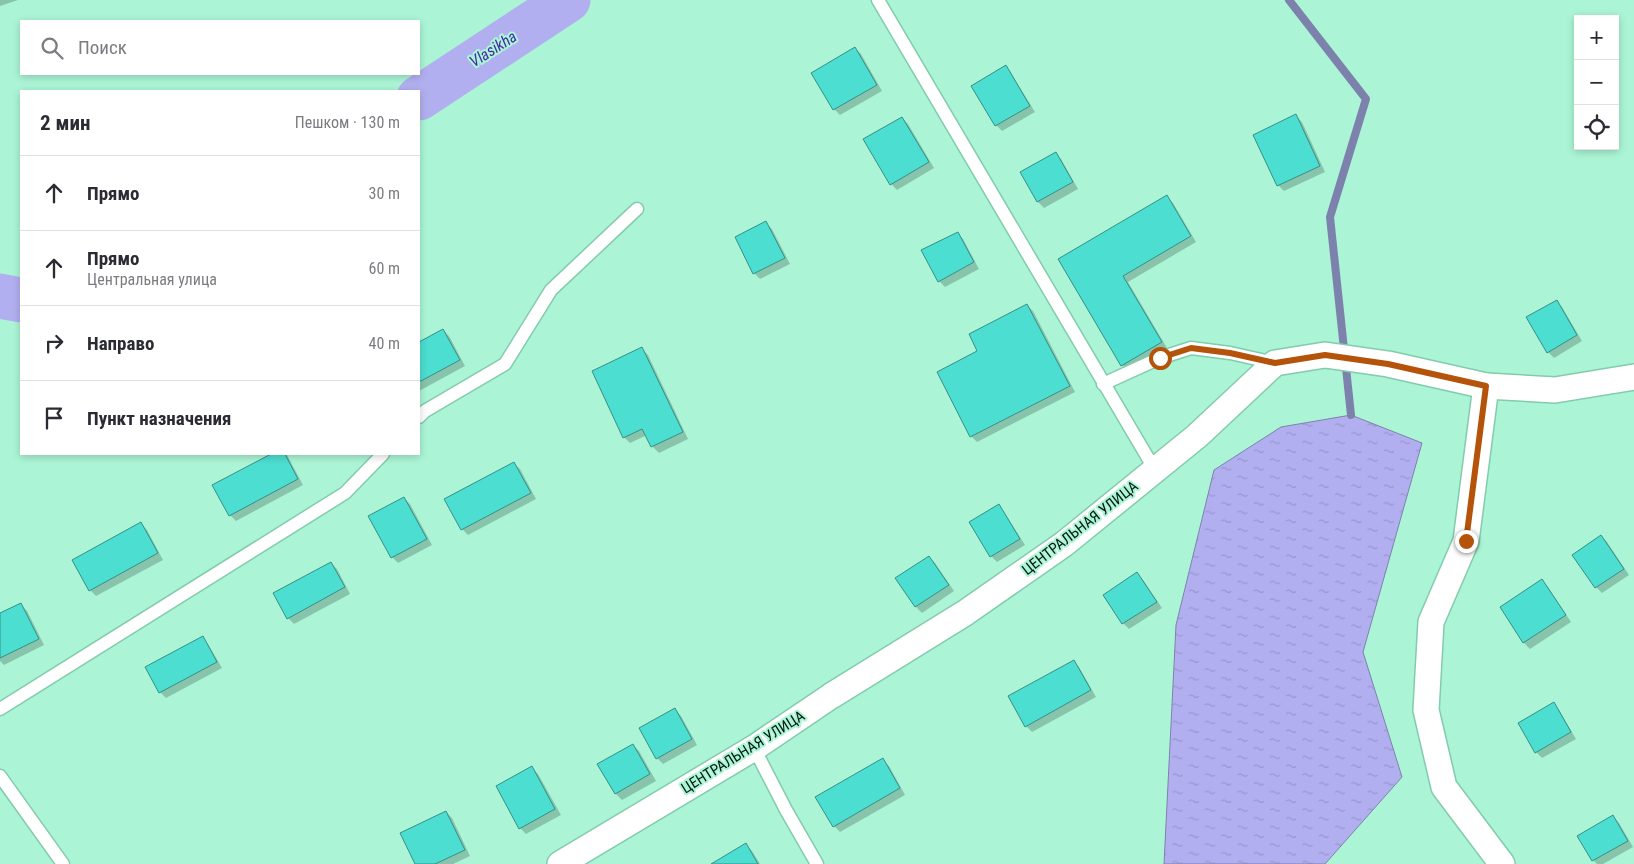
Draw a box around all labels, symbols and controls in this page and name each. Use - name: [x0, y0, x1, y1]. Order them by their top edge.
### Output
- map controls: [1574, 15, 1619, 150]
- button: +: [1574, 15, 1619, 60]
- search box: [20, 20, 420, 75]
- water label: Vlasikha: [466, 27, 520, 71]
- icon: search: [38, 34, 66, 62]
- text: Поиск: [78, 36, 127, 59]
- button: −: [1574, 60, 1619, 105]
- button: locate: [1574, 105, 1619, 150]
- text: 2 мин: [40, 111, 90, 135]
- text: Пешком · 130 m: [295, 113, 400, 132]
- icon: ahead: [40, 179, 68, 207]
- text: Прямо: [87, 182, 140, 205]
- text: 30 m: [368, 184, 400, 203]
- text: Прямо: [87, 247, 140, 270]
- icon: ahead: [40, 254, 68, 282]
- text: 60 m: [368, 259, 400, 278]
- text: Центральная улица: [87, 270, 217, 289]
- icon: right: [40, 329, 68, 357]
- text: Направо: [87, 332, 154, 355]
- text: 40 m: [368, 334, 400, 353]
- route start: [1149, 347, 1172, 370]
- icon: arrive: [40, 404, 68, 432]
- text: Пункт назначения: [87, 407, 231, 430]
- street label: ЦЕНТРАЛЬНАЯ УЛИЦА: [1018, 477, 1142, 579]
- route end: [1455, 530, 1478, 553]
- street label: ЦЕНТРАЛЬНАЯ УЛИЦА: [678, 707, 808, 797]

